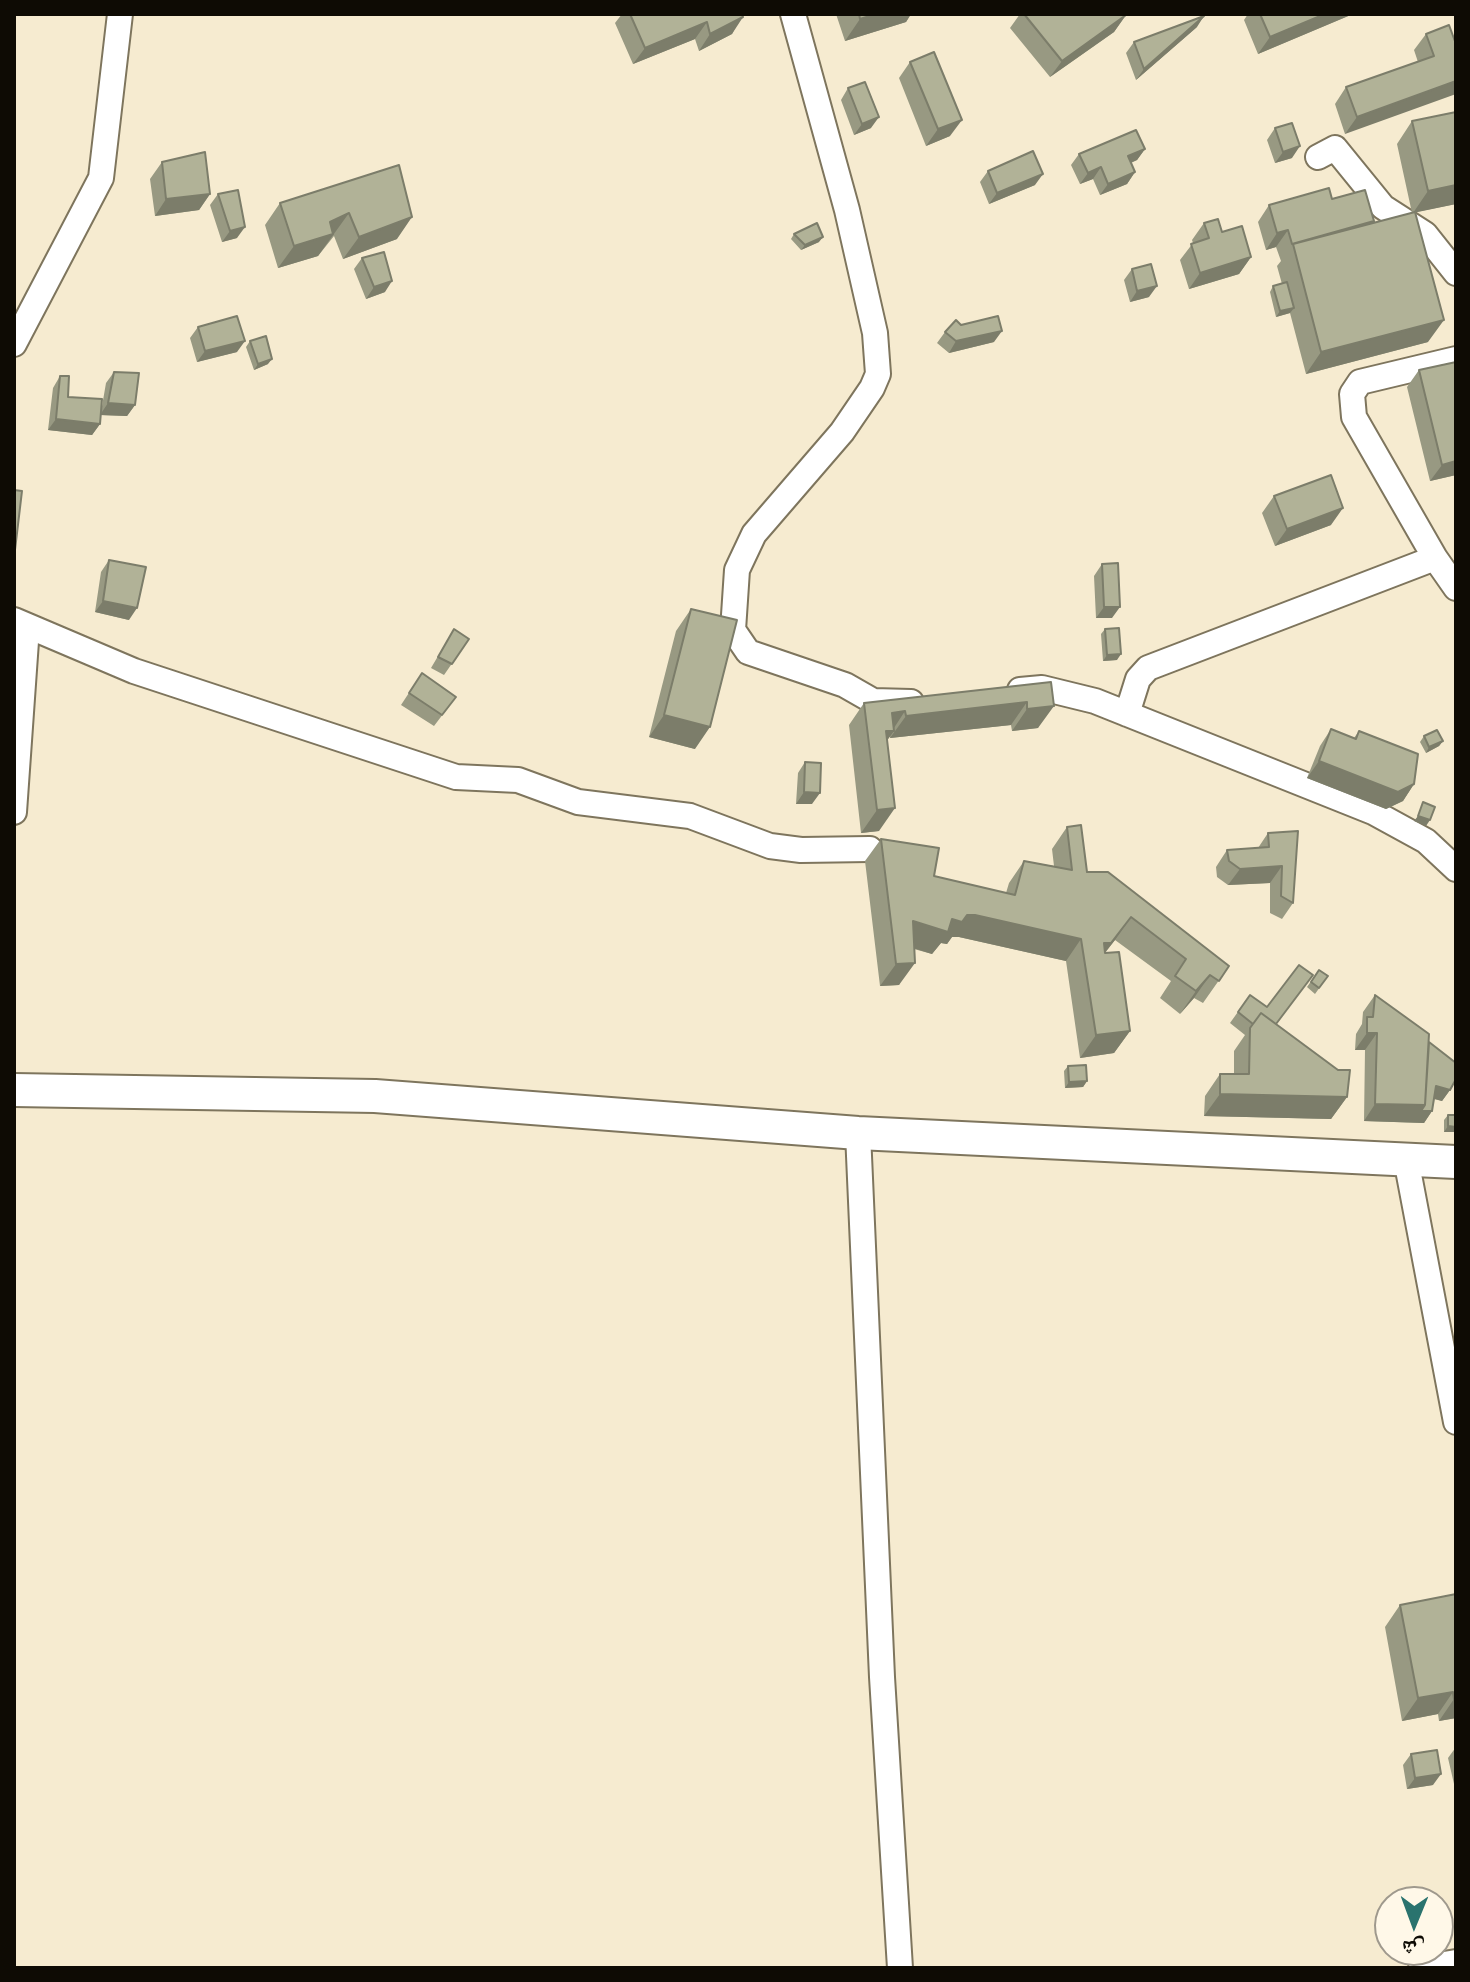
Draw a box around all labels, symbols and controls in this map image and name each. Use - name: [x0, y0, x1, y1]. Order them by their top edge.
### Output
- north arrow: [1374, 1886, 1454, 1966]
- text: ش: [1402, 1935, 1426, 1962]

